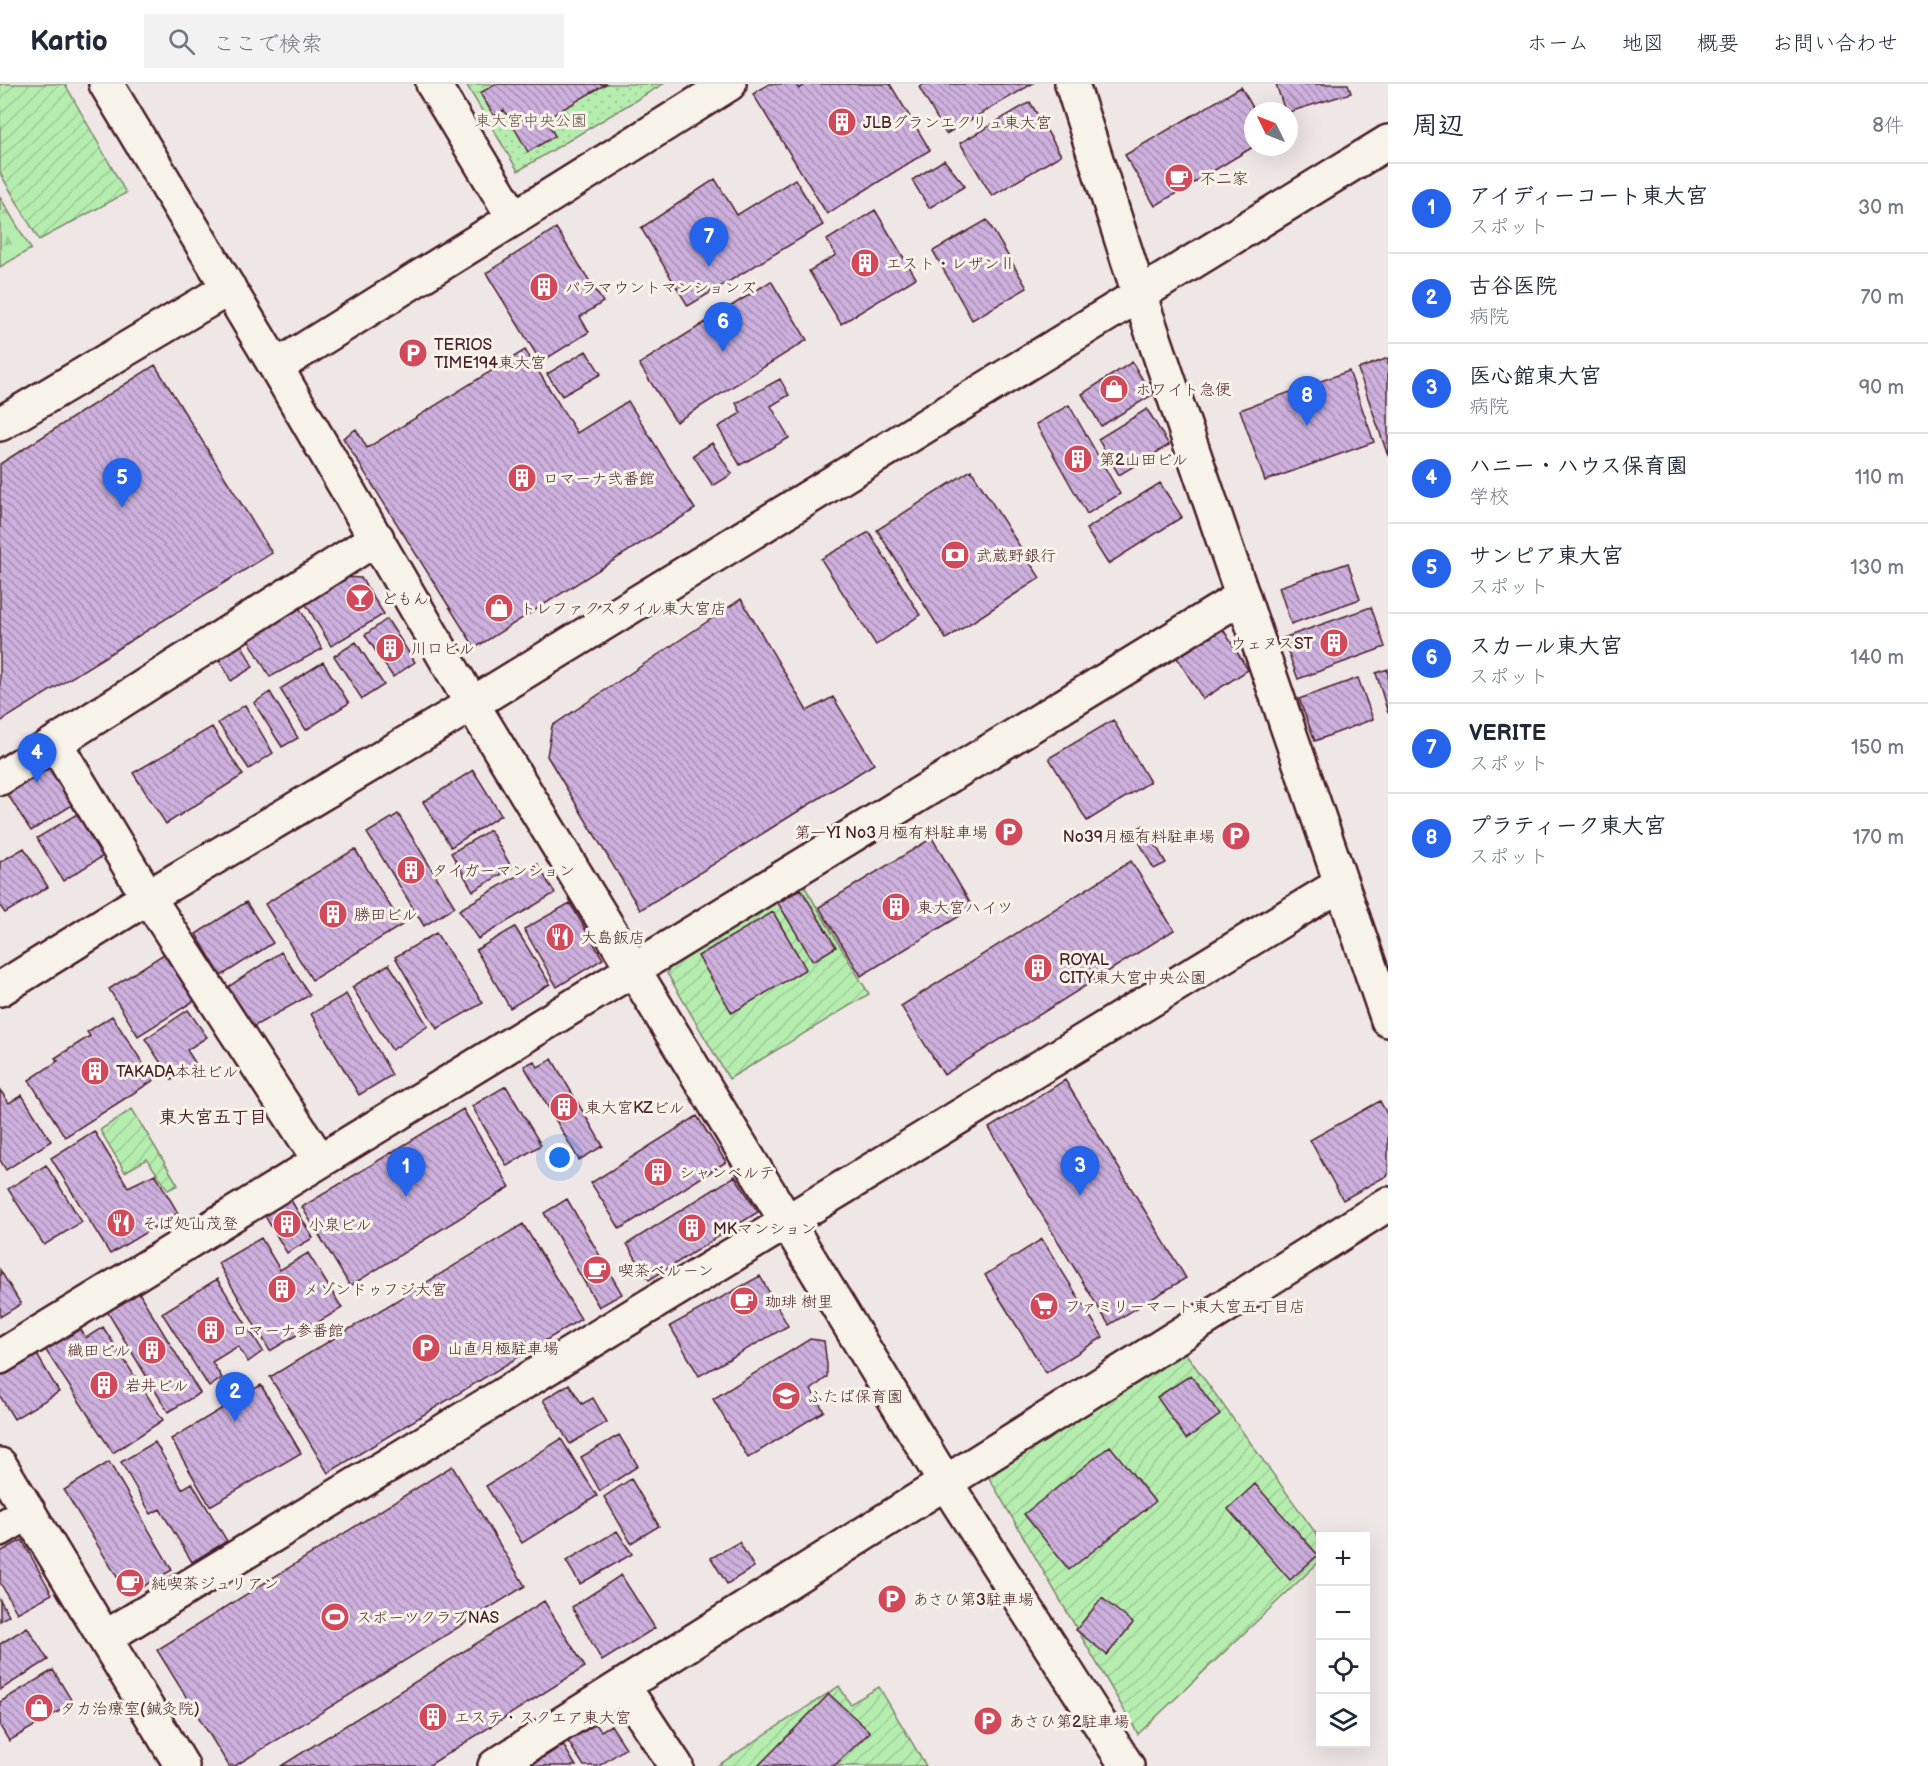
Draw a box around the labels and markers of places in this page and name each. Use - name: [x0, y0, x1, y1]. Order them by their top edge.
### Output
- building icon: JLBグランエクリュ東大宮: [826, 106, 858, 138]
- place label: JLBグランエクリュ東大宮: [863, 114, 1052, 133]
- cafe icon: 不二家: [1163, 162, 1195, 194]
- place label: 不二家: [1200, 170, 1248, 189]
- pin: 7: [690, 218, 728, 267]
- building icon: エスト・レザンⅡ: [849, 247, 881, 279]
- place label: エスト・レザンⅡ: [886, 255, 1016, 274]
- building icon: パラマウントマンションズ: [528, 271, 560, 303]
- place label: パラマウントマンションズ: [565, 279, 756, 298]
- pin: 6: [704, 302, 742, 352]
- place label: TERIOS TIME194東大宮: [434, 336, 546, 373]
- parking icon: TERIOS TIME194東大宮: [397, 337, 429, 369]
- shop icon: ホワイト急便: [1098, 373, 1130, 405]
- pin: 8: [1288, 376, 1326, 426]
- place label: ホワイト急便: [1135, 381, 1231, 400]
- building icon: 第2山田ビル: [1062, 443, 1094, 475]
- place label: 第2山田ビル: [1099, 451, 1188, 470]
- pin: 5: [102, 458, 142, 508]
- building icon: ロマーナ弐番館: [506, 462, 538, 494]
- place label: ロマーナ弐番館: [543, 470, 655, 489]
- bank icon: 武蔵野銀行: [939, 539, 971, 571]
- place label: 武蔵野銀行: [976, 547, 1056, 566]
- bar icon: どもん: [344, 582, 376, 614]
- place label: どもん: [381, 590, 429, 609]
- shop icon: トレファクスタイル東大宮店: [483, 592, 515, 624]
- place label: トレファクスタイル東大宮店: [520, 600, 726, 619]
- building icon: ウェヌスST: [1318, 627, 1350, 659]
- building icon: 川口ビル: [374, 632, 406, 664]
- place label: ウェヌスST: [1230, 635, 1313, 654]
- place label: 川口ビル: [411, 640, 475, 659]
- pin: 4: [18, 734, 57, 783]
- parking icon: 第一YI No3月極有料駐車場: [993, 816, 1025, 848]
- parking icon: No39月極有料駐車場: [1220, 820, 1252, 852]
- place label: 第一YI No3月極有料駐車場: [794, 824, 988, 843]
- place label: No39月極有料駐車場: [1063, 828, 1215, 847]
- building icon: タイガーマンション: [395, 854, 427, 886]
- place label: タイガーマンション: [432, 862, 575, 881]
- building icon: 東大宮ハイツ: [880, 891, 912, 923]
- building icon: 勝田ビル: [317, 898, 349, 930]
- place label: 東大宮ハイツ: [917, 899, 1013, 918]
- place label: 勝田ビル: [354, 906, 418, 925]
- restaurant icon: 大島飯店: [544, 921, 576, 953]
- place label: 大島飯店: [581, 929, 645, 948]
- place label: ROYAL CITY東大宮中央公園: [1059, 951, 1206, 988]
- building icon: ROYAL CITY東大宮中央公園: [1022, 952, 1054, 984]
- building icon: TAKADA本社ビル: [79, 1055, 111, 1087]
- place label: TAKADA本社ビル: [116, 1063, 239, 1082]
- building icon: 東大宮KZビル: [548, 1091, 580, 1123]
- place label: 東大宮KZビル: [585, 1099, 685, 1118]
- pin: 3: [1060, 1146, 1100, 1196]
- pin: 1: [386, 1148, 426, 1197]
- building icon: シャンベルテ: [642, 1156, 674, 1188]
- place label: シャンベルテ: [679, 1164, 775, 1183]
- restaurant icon: そば処山茂登: [105, 1207, 137, 1239]
- building icon: 小泉ビル: [271, 1208, 303, 1240]
- building icon: MKマンション: [676, 1212, 708, 1244]
- place label: そば処山茂登: [142, 1215, 238, 1234]
- place label: 小泉ビル: [308, 1216, 372, 1235]
- place label: MKマンション: [713, 1220, 817, 1239]
- cafe icon: 喫茶ベルーン: [581, 1254, 613, 1286]
- place label: 喫茶ベルーン: [618, 1262, 714, 1281]
- building icon: メゾンドゥフジ大宮: [266, 1273, 298, 1305]
- place label: メゾンドゥフジ大宮: [303, 1281, 447, 1300]
- cafe icon: 珈琲 樹里: [728, 1285, 760, 1317]
- supermarket icon: ファミリーマート東大宮五丁目店: [1028, 1290, 1060, 1322]
- place label: 珈琲 樹里: [765, 1293, 833, 1312]
- place label: ファミリーマート東大宮五丁目店: [1065, 1298, 1305, 1317]
- building icon: ロマーナ参番館: [195, 1314, 227, 1346]
- place label: ロマーナ参番館: [232, 1322, 344, 1341]
- parking icon: 山直月極駐車場: [410, 1332, 442, 1364]
- building icon: 織田ビル: [136, 1334, 168, 1366]
- place label: 山直月極駐車場: [447, 1340, 559, 1359]
- place label: 織田ビル: [67, 1342, 131, 1361]
- building icon: 岩井ビル: [88, 1369, 120, 1401]
- pin: 2: [216, 1372, 254, 1422]
- place label: 岩井ビル: [125, 1377, 189, 1396]
- school or university icon: ふたば保育園: [770, 1380, 802, 1412]
- place label: ふたば保育園: [807, 1388, 903, 1407]
- cafe icon: 純喫茶ジュリアン: [114, 1567, 146, 1599]
- place label: 純喫茶ジュリアン: [151, 1575, 279, 1594]
- parking icon: あさひ第3駐車場: [876, 1583, 908, 1615]
- place label: あさひ第3駐車場: [913, 1591, 1034, 1610]
- sports icon: スポーツクラブNAS: [319, 1601, 351, 1633]
- place label: スポーツクラブNAS: [356, 1609, 499, 1628]
- shop icon: タカ治療室(鍼灸院): [23, 1692, 55, 1724]
- place label: タカ治療室(鍼灸院): [60, 1700, 200, 1719]
- building icon: エステ・スクエア東大宮: [417, 1701, 449, 1733]
- parking icon: あさひ第2駐車場: [972, 1705, 1004, 1737]
- place label: エステ・スクエア東大宮: [454, 1709, 631, 1728]
- place label: あさひ第2駐車場: [1009, 1713, 1129, 1732]

